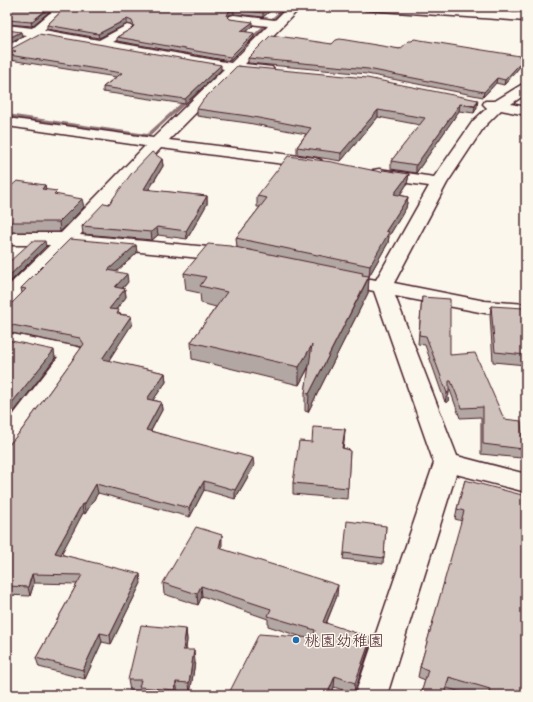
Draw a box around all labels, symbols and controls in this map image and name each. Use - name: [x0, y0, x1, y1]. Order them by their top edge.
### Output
- place label: 桃園幼稚園: [304, 631, 384, 650]
- marker: 桃園幼稚園: [291, 635, 301, 645]

